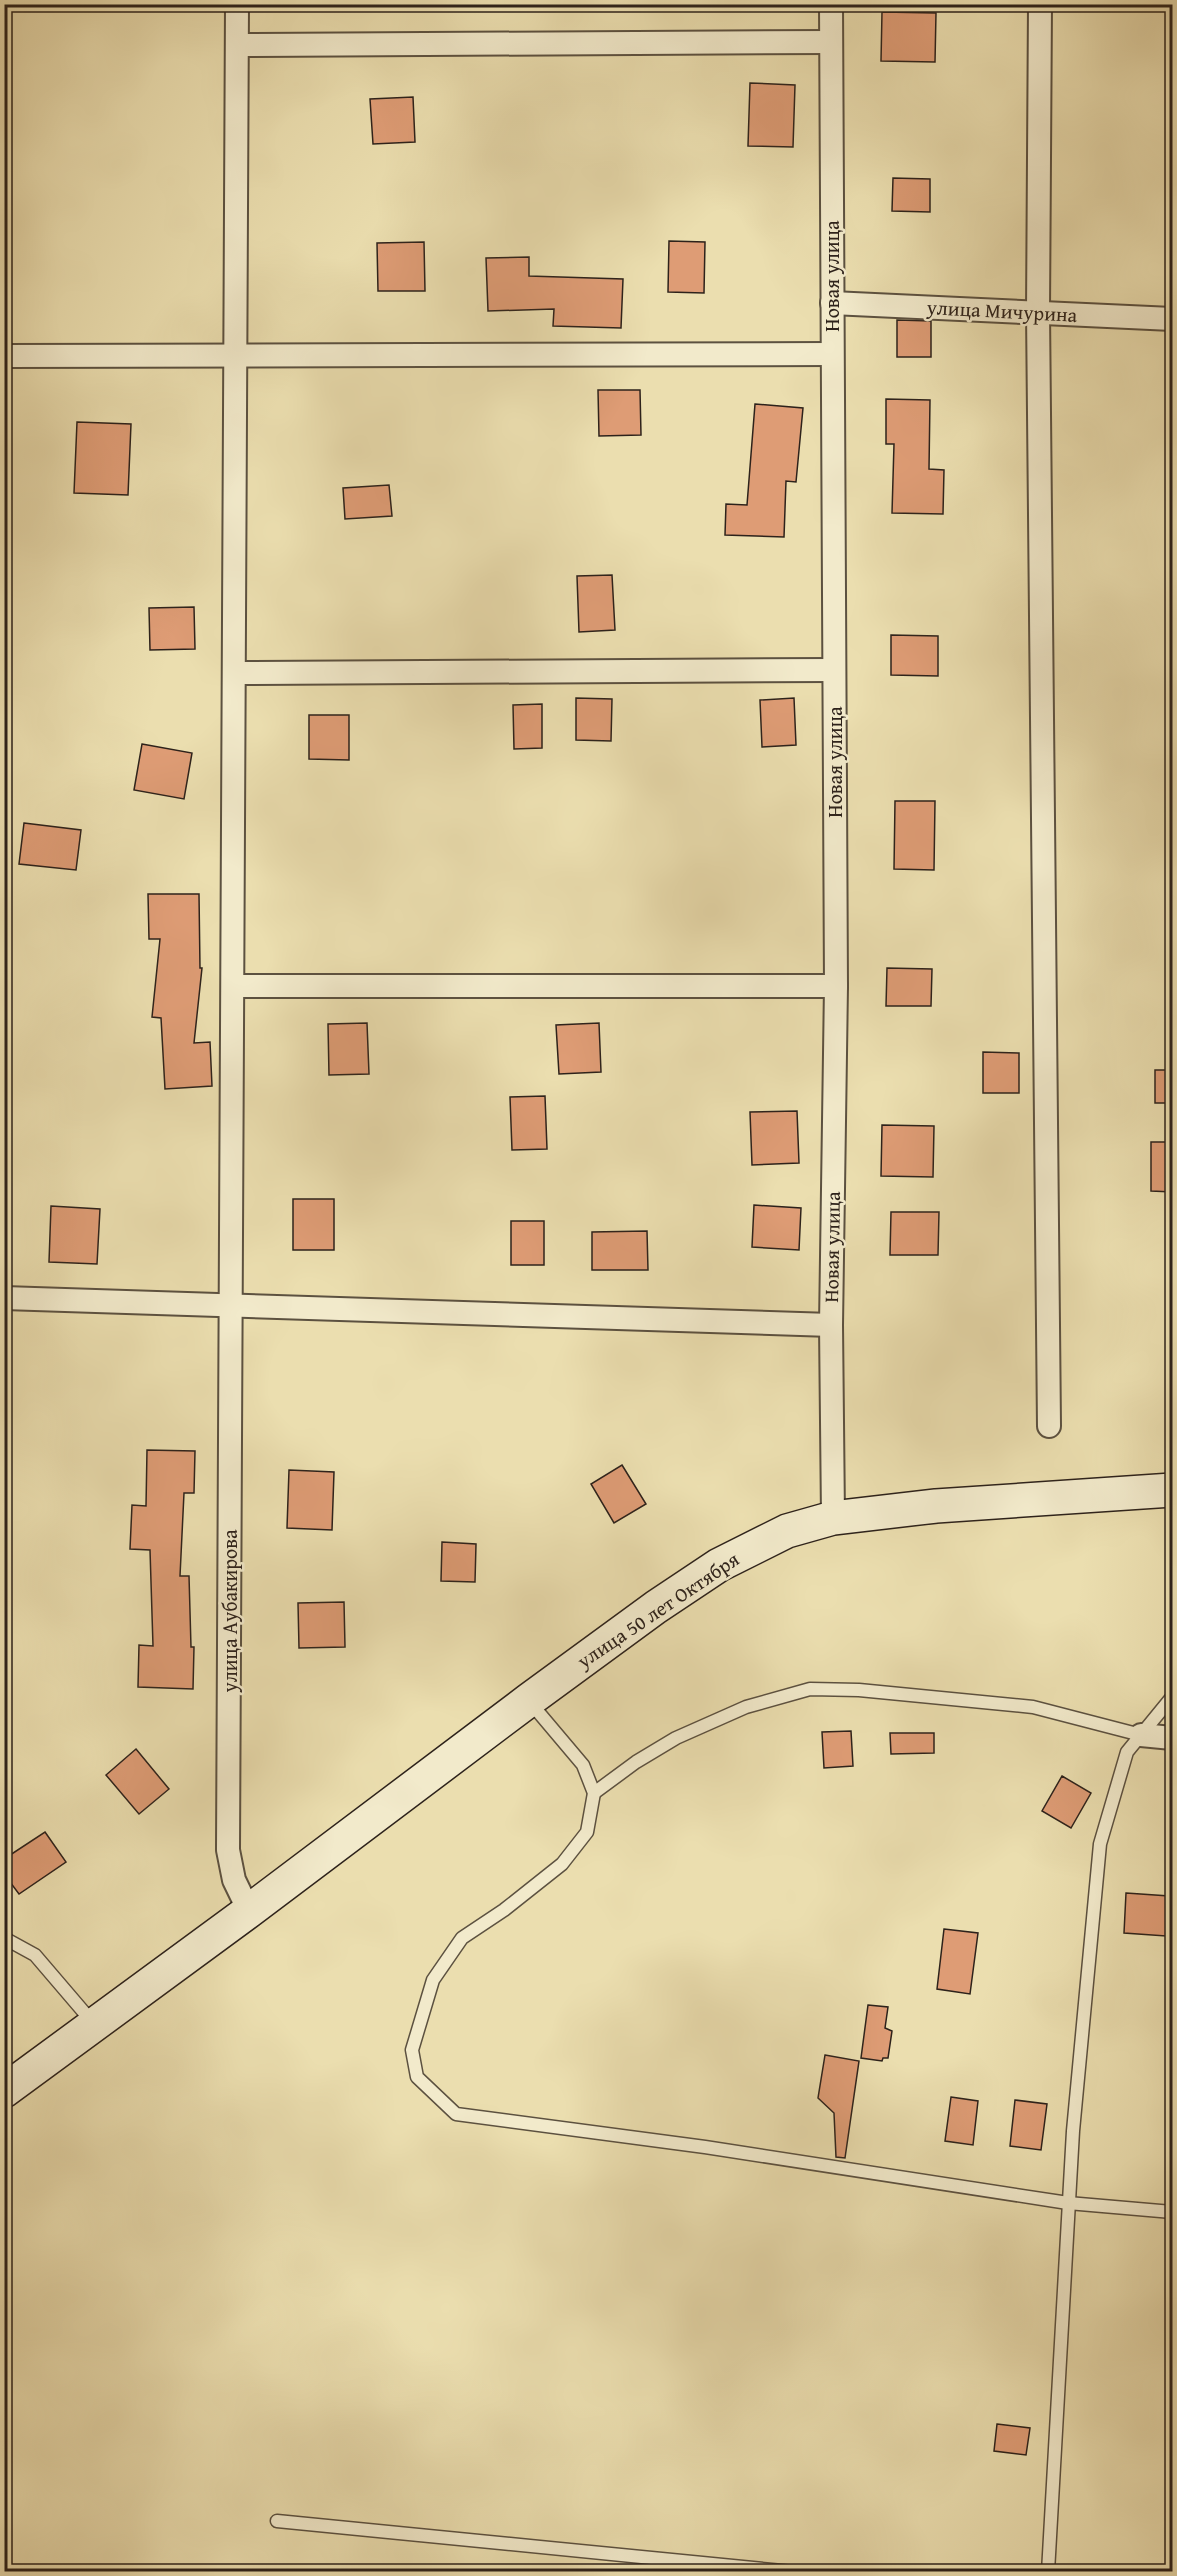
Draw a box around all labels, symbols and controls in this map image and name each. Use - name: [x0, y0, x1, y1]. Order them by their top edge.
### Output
- street label: Новая улица: [817, 220, 846, 332]
- street label: улица Мичурина: [925, 292, 1078, 329]
- street label: Новая улица: [820, 706, 849, 818]
- street label: Новая улица: [816, 1191, 847, 1303]
- street label: улица Аубакирова: [215, 1529, 244, 1694]
- street label: улица 50 лет Октября: [570, 1544, 745, 1675]

